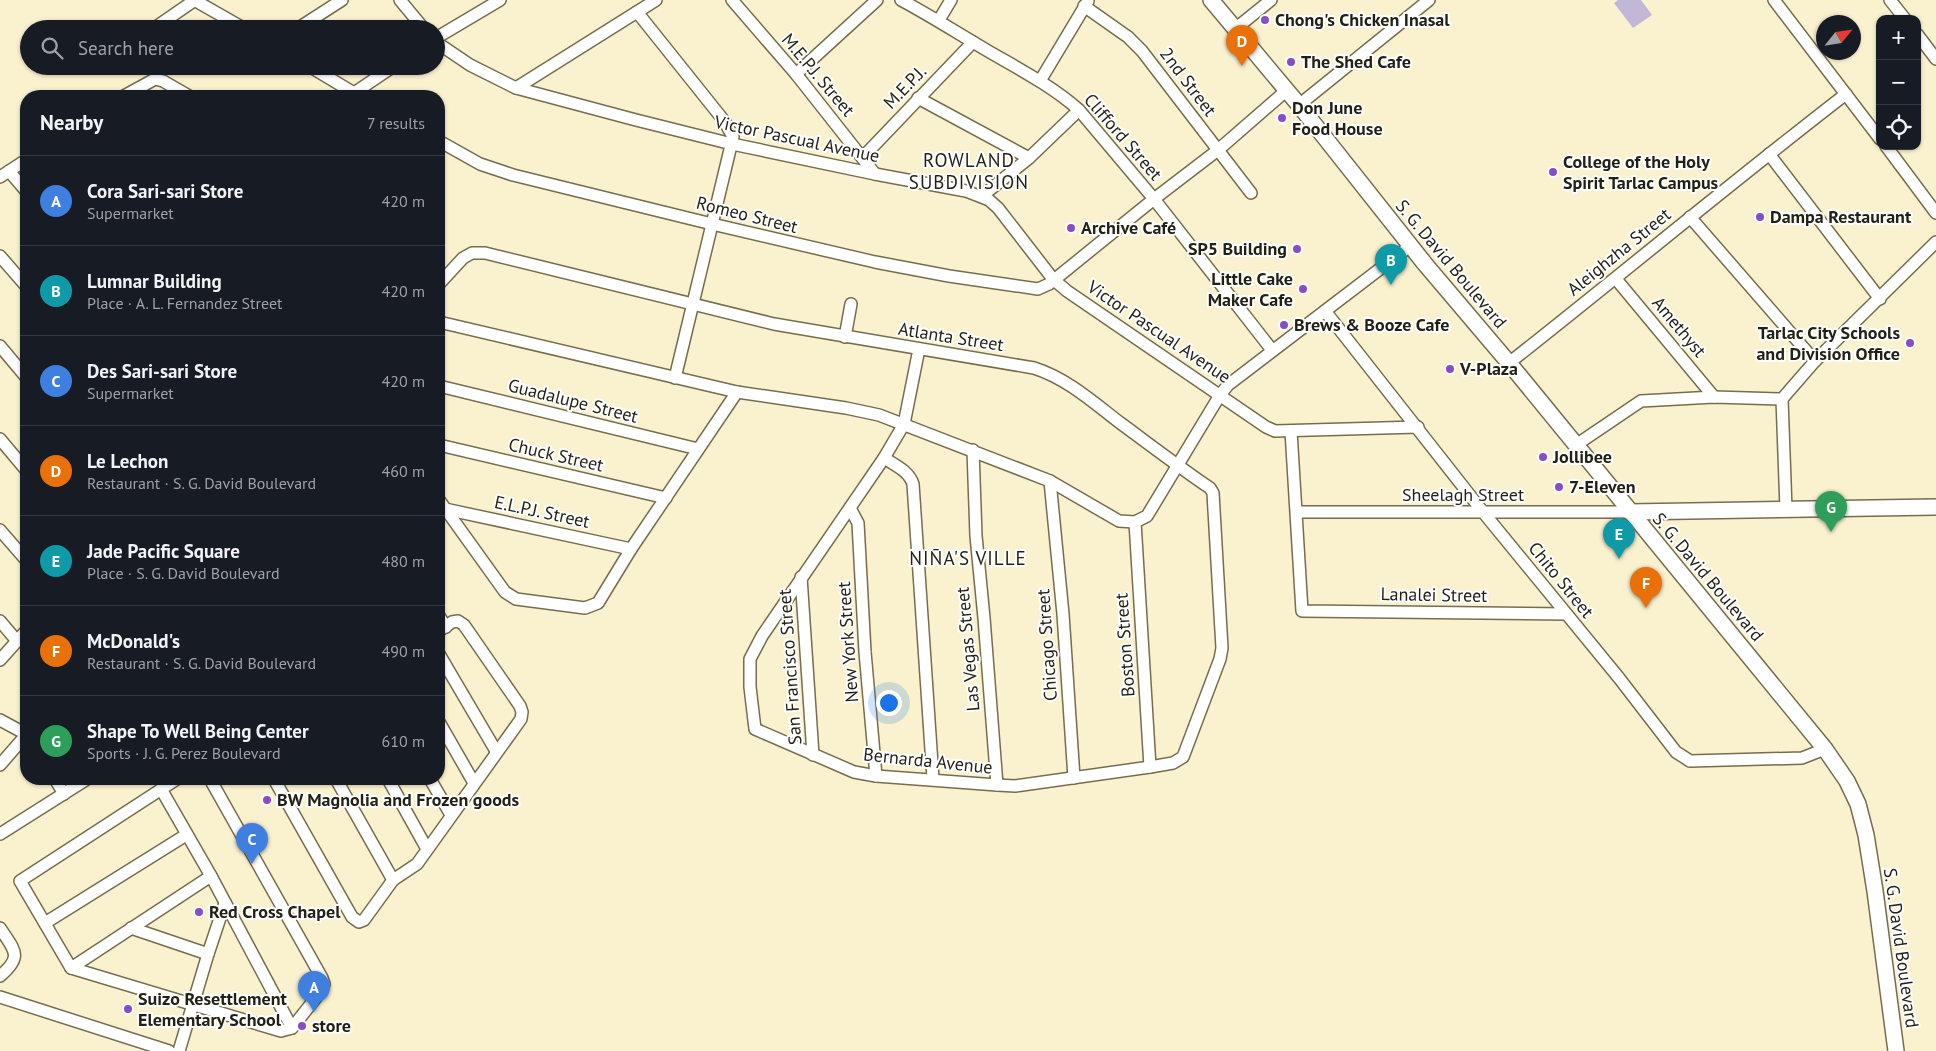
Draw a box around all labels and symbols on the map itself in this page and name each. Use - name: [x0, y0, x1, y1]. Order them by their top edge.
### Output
- place label: Chong's Chicken Inasal: [1275, 8, 1450, 31]
- marker: Chong's Chicken Inasal: [1259, 14, 1271, 26]
- north arrow: [1816, 15, 1861, 60]
- pin: D: [1226, 25, 1258, 66]
- street label: M.E.P.J. Street: [777, 28, 860, 121]
- street label: 2nd Street: [1155, 43, 1222, 121]
- place label: The Shed Cafe: [1301, 50, 1411, 73]
- marker: The Shed Cafe: [1285, 56, 1297, 68]
- street label: M.E.P.J.: [878, 60, 931, 113]
- street label: Clifford Street: [1079, 88, 1167, 185]
- place label: Don June Food House: [1292, 96, 1383, 140]
- street label: Victor Pascual Avenue: [712, 110, 882, 167]
- marker: Don June Food House: [1276, 112, 1288, 124]
- district label: ROWLAND SUBDIVISION: [909, 148, 1029, 194]
- place label: College of the Holy Spirit Tarlac Campus: [1563, 150, 1719, 194]
- marker: College of the Holy Spirit Tarlac Campus: [1547, 166, 1559, 178]
- street label: Romeo Street: [694, 191, 800, 238]
- street label: S. G. David Boulevard: [1390, 194, 1512, 334]
- street label: Aleighzha Street: [1562, 203, 1675, 300]
- place label: Dampa Restaurant: [1770, 205, 1912, 228]
- marker: Dampa Restaurant: [1754, 211, 1766, 223]
- place label: Archive Café: [1081, 216, 1176, 239]
- marker: Archive Café: [1065, 222, 1077, 234]
- place label: SP5 Building: [1188, 237, 1287, 260]
- marker: SP5 Building: [1291, 243, 1303, 255]
- pin: B: [1375, 244, 1407, 285]
- place label: Little Cake Maker Cafe: [1208, 267, 1293, 311]
- street label: Victor Pascual Avenue: [1082, 275, 1235, 388]
- marker: Little Cake Maker Cafe: [1297, 283, 1309, 295]
- street label: Amethyst: [1647, 292, 1711, 362]
- place label: Brews & Booze Cafe: [1294, 313, 1449, 336]
- street label: Atlanta Street: [897, 317, 1005, 356]
- marker: Brews & Booze Cafe: [1278, 319, 1290, 331]
- place label: Tarlac City Schools and Division Office: [1756, 321, 1900, 365]
- marker: Tarlac City Schools and Division Office: [1904, 337, 1916, 349]
- place label: V-Plaza: [1459, 357, 1518, 380]
- marker: V-Plaza: [1444, 363, 1456, 375]
- street label: Guadalupe Street: [506, 373, 640, 428]
- street label: Chuck Street: [506, 432, 606, 477]
- place label: Jollibee: [1552, 445, 1612, 468]
- marker: Jollibee: [1537, 451, 1549, 463]
- place label: 7-Eleven: [1569, 475, 1636, 498]
- marker: 7-Eleven: [1553, 481, 1565, 493]
- street label: Sheelagh Street: [1402, 483, 1524, 506]
- street label: E.L.P.J. Street: [492, 490, 592, 533]
- pin: G: [1815, 491, 1847, 532]
- street label: S. G. David Boulevard: [1648, 508, 1769, 646]
- pin: E: [1603, 518, 1635, 559]
- street label: Chito Street: [1524, 537, 1599, 622]
- district label: NIÑA'S VILLE: [909, 546, 1027, 570]
- pin: F: [1630, 567, 1662, 608]
- street label: New York Street: [832, 581, 863, 703]
- street label: Lanalei Street: [1380, 582, 1488, 607]
- street label: Las Vegas Street: [951, 586, 984, 712]
- street label: San Francisco Street: [773, 588, 806, 746]
- street label: Chicago Street: [1031, 588, 1062, 702]
- street label: Boston Street: [1109, 592, 1140, 698]
- your location: [876, 690, 902, 716]
- street label: Bernarda Avenue: [862, 742, 994, 779]
- place label: BW Magnolia and Frozen goods: [277, 788, 520, 811]
- marker: BW Magnolia and Frozen goods: [261, 794, 273, 806]
- pin: C: [236, 823, 268, 864]
- street label: S. G. David Boulevard: [1879, 867, 1924, 1029]
- place label: Red Cross Chapel: [209, 900, 341, 923]
- marker: Red Cross Chapel: [193, 906, 205, 918]
- pin: A: [298, 971, 330, 1012]
- place label: Suizo Resettlement Elementary School: [138, 987, 288, 1031]
- marker: Suizo Resettlement Elementary School: [122, 1003, 134, 1015]
- place label: store: [312, 1014, 351, 1037]
- marker: store: [296, 1020, 308, 1032]

